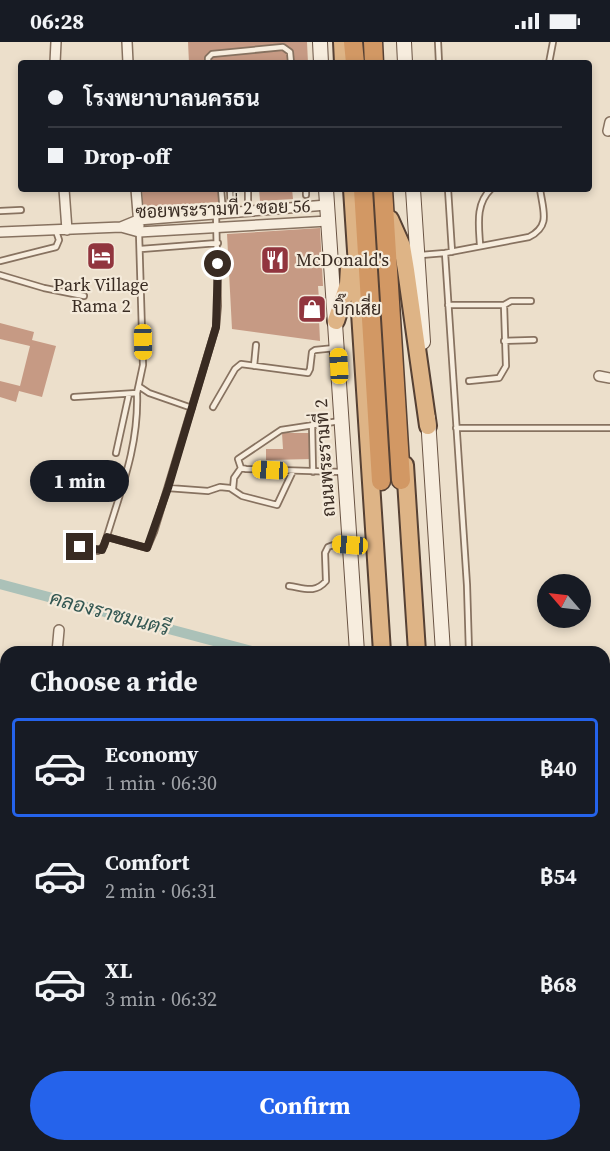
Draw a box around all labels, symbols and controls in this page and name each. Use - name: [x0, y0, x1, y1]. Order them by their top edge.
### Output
- text: 06:28: [30, 6, 84, 36]
- text: โรงพยาบาลนครธน: [84, 83, 260, 113]
- text: Drop-off: [84, 141, 170, 171]
- street label: ซอยพระรามที่ 2 ซอย 56: [135, 190, 311, 224]
- hotel icon: Park Village Rama 2: [85, 240, 117, 272]
- restaurant icon: McDonald's: [259, 244, 291, 276]
- place label: McDonald's: [296, 247, 389, 272]
- route start: [204, 250, 231, 277]
- place label: Park Village Rama 2: [53, 272, 149, 318]
- shop icon: บิ๊กเสี่ย: [296, 293, 328, 325]
- place label: บิ๊กเสี่ย: [333, 293, 381, 321]
- car: [134, 324, 152, 360]
- car: [329, 348, 349, 384]
- street label: ถนนพระรามที่ 2: [305, 398, 341, 518]
- callout: 1 min: [31, 460, 130, 502]
- car: [252, 460, 288, 480]
- text: 1 min: [54, 467, 105, 495]
- route end: [66, 533, 93, 560]
- car: [331, 535, 369, 555]
- north arrow: [537, 574, 591, 628]
- map controls: [537, 574, 591, 628]
- water label: คลองราชมนตรี: [47, 584, 174, 643]
- text: Choose a ride: [30, 663, 198, 700]
- text: Economy: [105, 739, 199, 769]
- icon: car: [33, 741, 87, 795]
- text: ฿40: [540, 753, 577, 783]
- text: 1 min · 06:30: [105, 769, 217, 797]
- text: Comfort: [105, 847, 189, 877]
- icon: car: [33, 849, 87, 903]
- text: ฿54: [540, 861, 577, 891]
- text: 2 min · 06:31: [105, 877, 217, 905]
- text: XL: [105, 955, 132, 985]
- icon: car: [33, 957, 87, 1011]
- text: ฿68: [540, 969, 577, 999]
- text: 3 min · 06:32: [105, 985, 217, 1013]
- button: Confirm: [30, 1071, 580, 1140]

